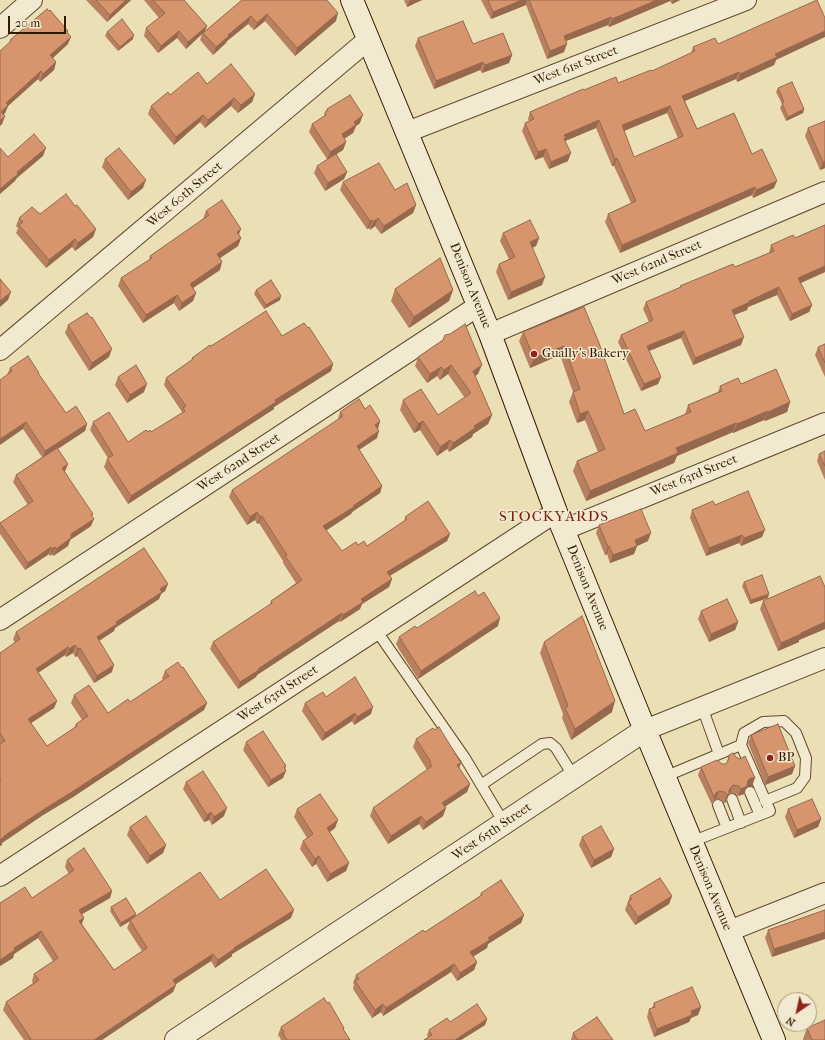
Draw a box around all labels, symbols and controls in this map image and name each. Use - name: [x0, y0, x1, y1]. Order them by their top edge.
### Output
- scale bar: [10, 8, 68, 34]
- text: 20 m: [15, 16, 40, 30]
- street label: West 61st Street: [532, 43, 620, 89]
- street label: West 60th Street: [144, 159, 226, 231]
- street label: West 62nd Street: [610, 237, 704, 289]
- street label: Denison Avenue: [446, 241, 494, 331]
- place label: Gually's Bakery: [542, 346, 629, 362]
- marker: Gually's Bakery: [529, 349, 539, 359]
- street label: West 62nd Street: [195, 430, 283, 496]
- street label: West 63rd Street: [648, 451, 740, 501]
- district label: STOCKYARDS: [499, 508, 609, 526]
- street label: Denison Avenue: [563, 543, 611, 633]
- street label: West 63rd Street: [235, 662, 321, 726]
- place label: BP: [778, 750, 794, 766]
- marker: BP: [765, 753, 775, 763]
- street label: West 65th Street: [449, 800, 535, 864]
- street label: Denison Avenue: [685, 843, 735, 933]
- north arrow: [777, 992, 817, 1032]
- text: N: [783, 1014, 798, 1029]

